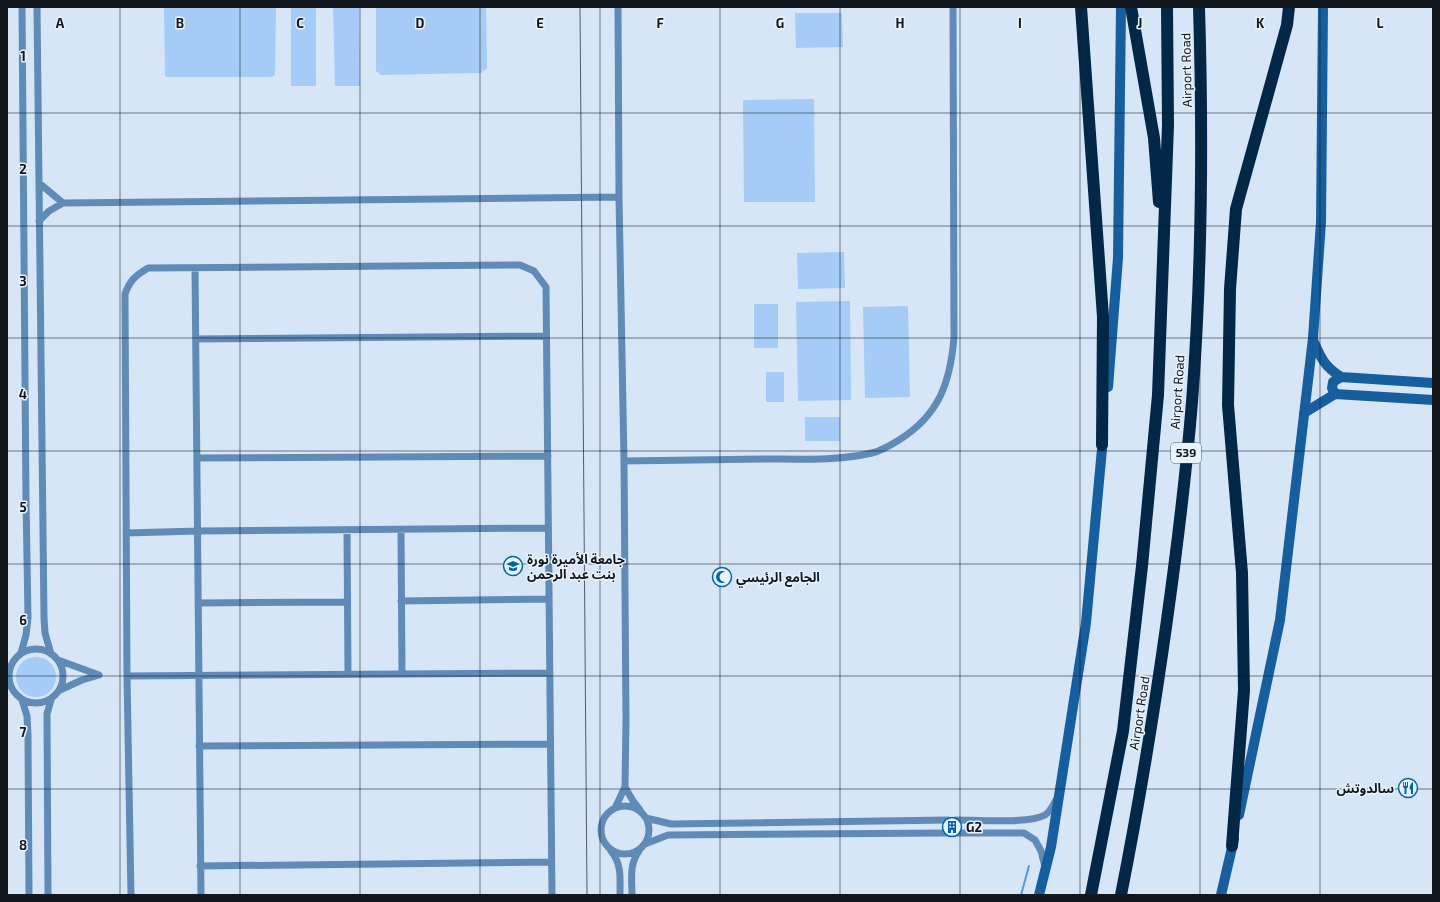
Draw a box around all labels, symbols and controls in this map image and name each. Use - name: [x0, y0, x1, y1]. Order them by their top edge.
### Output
- text: A: [56, 15, 65, 31]
- text: B: [176, 15, 184, 31]
- text: C: [296, 15, 304, 31]
- text: D: [416, 15, 425, 31]
- text: E: [536, 15, 544, 31]
- text: F: [656, 15, 664, 31]
- text: G: [776, 15, 784, 31]
- text: H: [896, 15, 905, 31]
- text: I: [1018, 15, 1022, 31]
- text: J: [1138, 15, 1142, 31]
- text: K: [1256, 15, 1265, 31]
- text: L: [1377, 15, 1384, 31]
- street label: Airport Road: [1177, 33, 1195, 107]
- text: 1: [20, 48, 26, 64]
- text: 2: [19, 161, 27, 177]
- text: 3: [19, 273, 27, 289]
- street label: Airport Road: [1166, 354, 1188, 430]
- text: 4: [19, 386, 27, 402]
- road number: 539: [1171, 443, 1201, 463]
- text: 5: [19, 499, 27, 515]
- place label: جامعة الأميرة نورة بنت عبد الرحمن: [527, 551, 625, 582]
- school or university icon: جامعة الأميرة نورة بنت عبد الرحمن: [502, 555, 524, 577]
- mosque icon: الجامع الرئيسي: [711, 566, 733, 588]
- place label: الجامع الرئيسي: [736, 569, 820, 588]
- text: 6: [19, 612, 27, 628]
- street label: Airport Road: [1125, 675, 1153, 751]
- text: 7: [20, 724, 27, 740]
- restaurant icon: سالدوتش: [1397, 777, 1419, 799]
- place label: سالدوتش: [1336, 780, 1394, 796]
- building icon: G2: [941, 816, 963, 838]
- place label: G2: [966, 819, 982, 835]
- text: 8: [19, 837, 27, 853]

